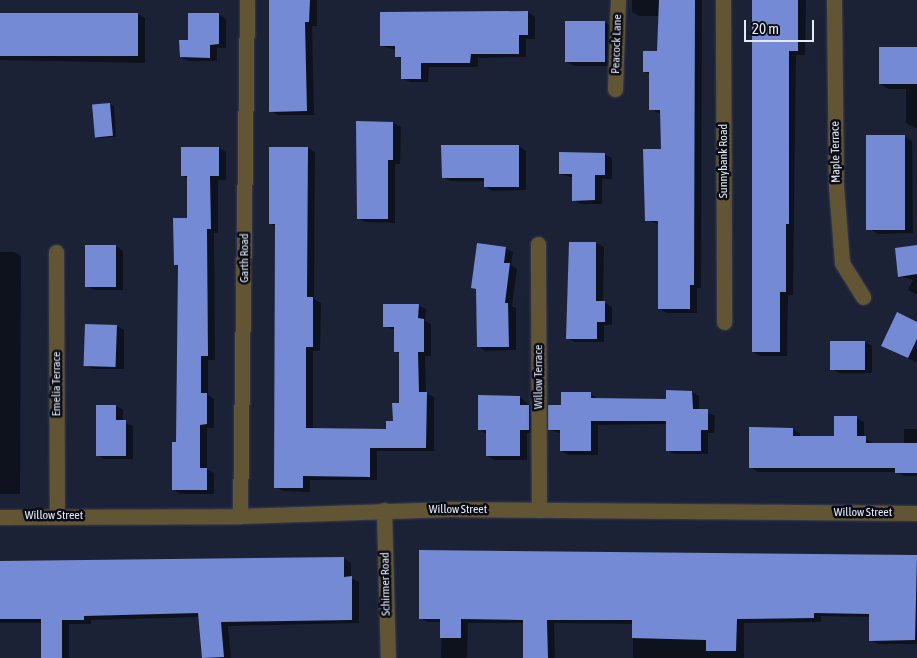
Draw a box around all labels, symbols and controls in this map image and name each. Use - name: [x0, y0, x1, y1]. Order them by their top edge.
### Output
- scale bar: [747, 10, 817, 42]
- street label: Peacock Lane: [609, 14, 625, 74]
- text: 20 m: [752, 20, 779, 37]
- street label: Maple Terrace: [828, 121, 844, 183]
- street label: Sunnybank Road: [717, 124, 731, 198]
- street label: Garth Road: [238, 233, 252, 283]
- street label: Willow Terrace: [532, 345, 546, 409]
- street label: Emelia Terrace: [50, 352, 64, 416]
- street label: Willow Street: [429, 503, 487, 517]
- street label: Willow Street: [834, 506, 892, 520]
- street label: Willow Street: [25, 509, 83, 523]
- street label: Schirmer Road: [378, 552, 394, 616]

